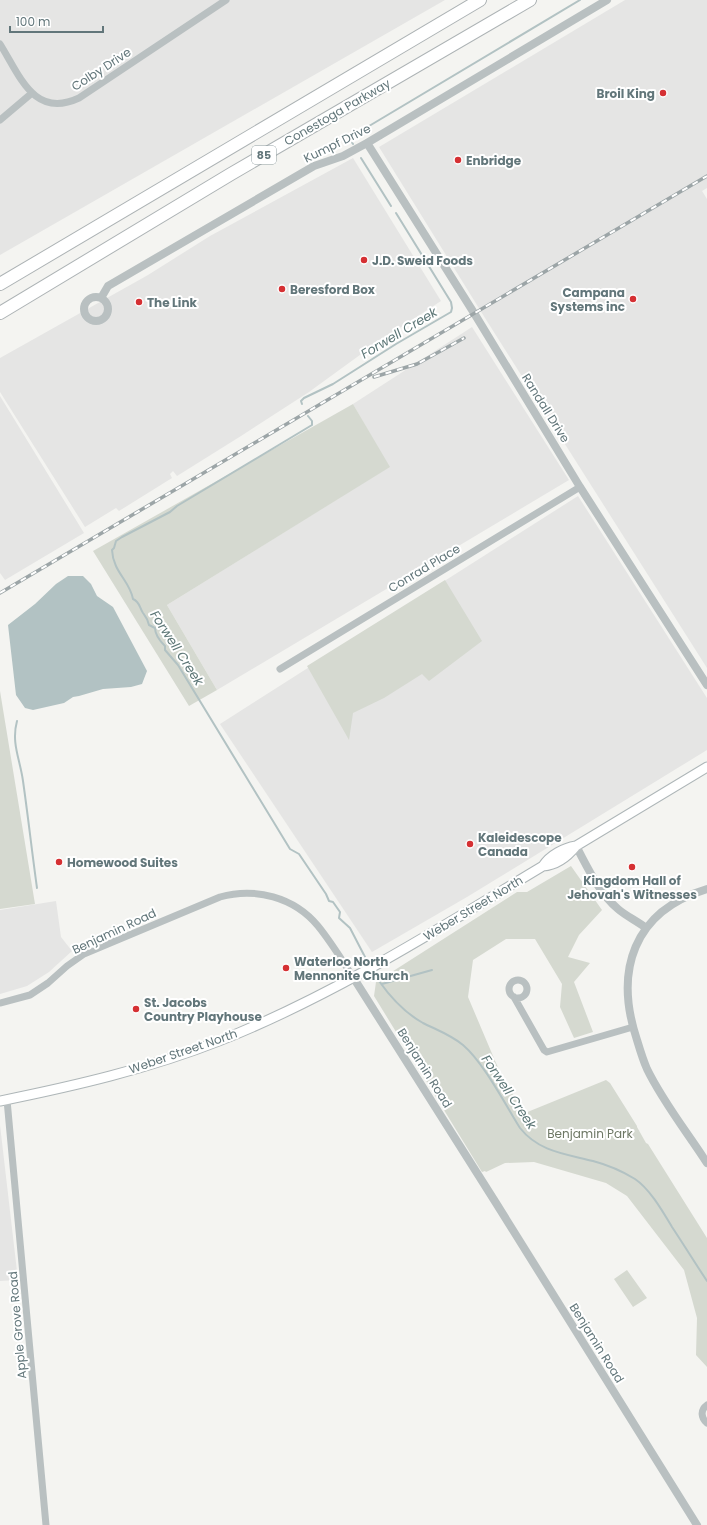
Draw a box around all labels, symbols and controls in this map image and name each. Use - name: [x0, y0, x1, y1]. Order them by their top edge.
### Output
- scale bar: [10, 8, 103, 34]
- text: 100 m: [16, 13, 50, 30]
- street label: Colby Drive: [68, 43, 134, 95]
- street label: Conestoga Parkway: [281, 74, 394, 149]
- place label: Broil King: [597, 85, 655, 102]
- marker: Broil King: [658, 88, 668, 98]
- street label: Kumpf Drive: [301, 119, 373, 167]
- road number: 85: [252, 146, 276, 164]
- place label: Enbridge: [466, 152, 522, 169]
- marker: Enbridge: [453, 155, 463, 165]
- place label: J.D. Sweid Foods: [372, 252, 473, 269]
- marker: J.D. Sweid Foods: [359, 255, 369, 265]
- place label: Beresford Box: [290, 281, 376, 298]
- marker: Beresford Box: [277, 284, 287, 294]
- place label: Campana Systems inc: [550, 284, 625, 315]
- place label: The Link: [147, 294, 197, 311]
- marker: Campana Systems inc: [628, 294, 638, 304]
- marker: The Link: [134, 297, 144, 307]
- water label: Forwell Creek: [357, 302, 442, 363]
- street label: Randall Drive: [518, 370, 574, 446]
- street label: Conrad Place: [385, 540, 463, 596]
- water label: Forwell Creek: [145, 607, 209, 690]
- place label: Kaleidescope Canada: [478, 829, 562, 860]
- marker: Kaleidescope Canada: [465, 839, 475, 849]
- place label: Homewood Suites: [67, 854, 178, 871]
- marker: Homewood Suites: [54, 857, 64, 867]
- marker: Kingdom Hall of Jehovah's Witnesses: [627, 862, 637, 872]
- street label: Weber Street North: [420, 872, 526, 944]
- place label: Kingdom Hall of Jehovah's Witnesses: [567, 872, 697, 903]
- street label: Benjamin Road: [69, 904, 159, 958]
- place label: Waterloo North Mennonite Church: [294, 953, 408, 984]
- marker: Waterloo North Mennonite Church: [281, 963, 291, 973]
- place label: St. Jacobs Country Playhouse: [144, 994, 262, 1025]
- marker: St. Jacobs Country Playhouse: [131, 1004, 141, 1014]
- street label: Weber Street North: [127, 1025, 239, 1077]
- street label: Benjamin Road: [394, 1025, 456, 1111]
- water label: Forwell Creek: [477, 1051, 542, 1134]
- park label: Benjamin Park: [547, 1125, 634, 1142]
- street label: Apple Grove Road: [4, 1270, 30, 1380]
- street label: Benjamin Road: [566, 1300, 628, 1386]

